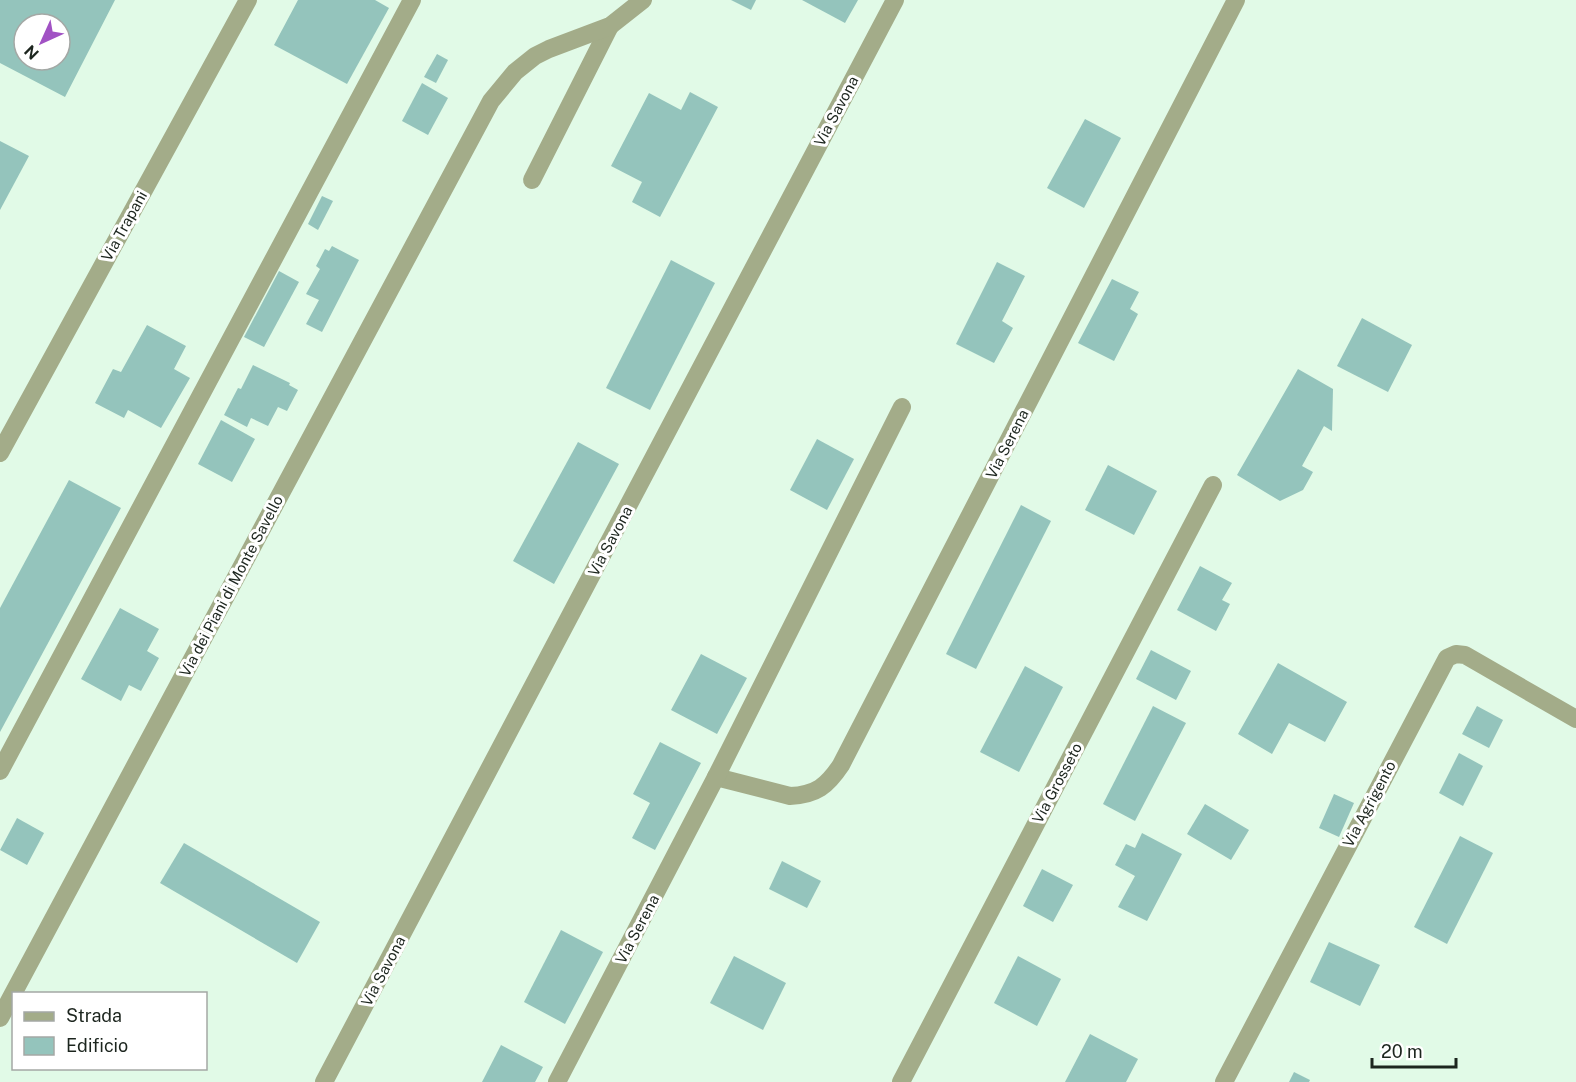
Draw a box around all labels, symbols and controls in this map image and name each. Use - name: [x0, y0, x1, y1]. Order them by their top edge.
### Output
- north arrow: [12, 12, 72, 72]
- text: N: [21, 41, 43, 63]
- street label: Via Savona: [811, 73, 861, 149]
- street label: Via Trapani: [98, 188, 150, 264]
- street label: Via Serena: [982, 407, 1032, 481]
- street label: Via dei Piani di Monte Savello: [176, 493, 286, 679]
- street label: Via Savona: [585, 503, 635, 579]
- street label: Via Grosseto: [1029, 740, 1085, 826]
- street label: Via Agrigento: [1339, 758, 1399, 850]
- street label: Via Serena: [612, 892, 662, 966]
- street label: Via Savona: [358, 933, 408, 1009]
- legend: [12, 992, 207, 1070]
- text: Strada: [66, 1005, 122, 1026]
- scale bar: [1372, 1031, 1456, 1069]
- text: Edificio: [66, 1035, 128, 1056]
- text: 20 m: [1381, 1041, 1423, 1062]

